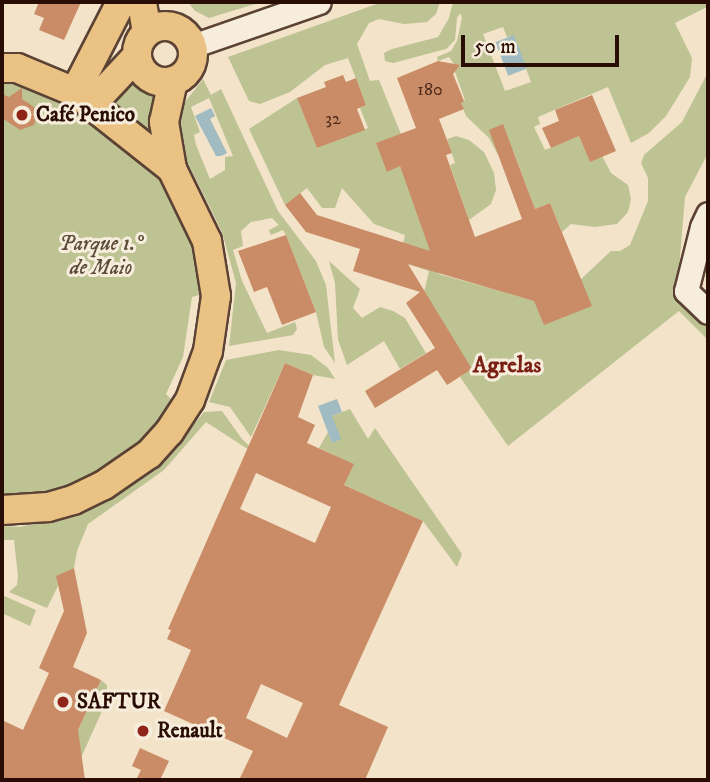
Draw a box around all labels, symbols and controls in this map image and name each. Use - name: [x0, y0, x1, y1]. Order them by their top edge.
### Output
- scale bar: [465, 21, 622, 65]
- text: 50 m: [474, 34, 516, 60]
- house number: 180: [417, 79, 443, 101]
- place label: Café Penico: [36, 102, 135, 128]
- marker: Café Penico: [14, 107, 30, 123]
- house number: 32: [325, 108, 341, 130]
- park label: Parque 1.º de Maio: [59, 231, 143, 281]
- district label: Agrelas: [473, 352, 541, 380]
- place label: SAFTUR: [77, 689, 161, 715]
- marker: SAFTUR: [55, 694, 71, 710]
- place label: Renault: [157, 718, 223, 744]
- marker: Renault: [135, 723, 151, 739]

